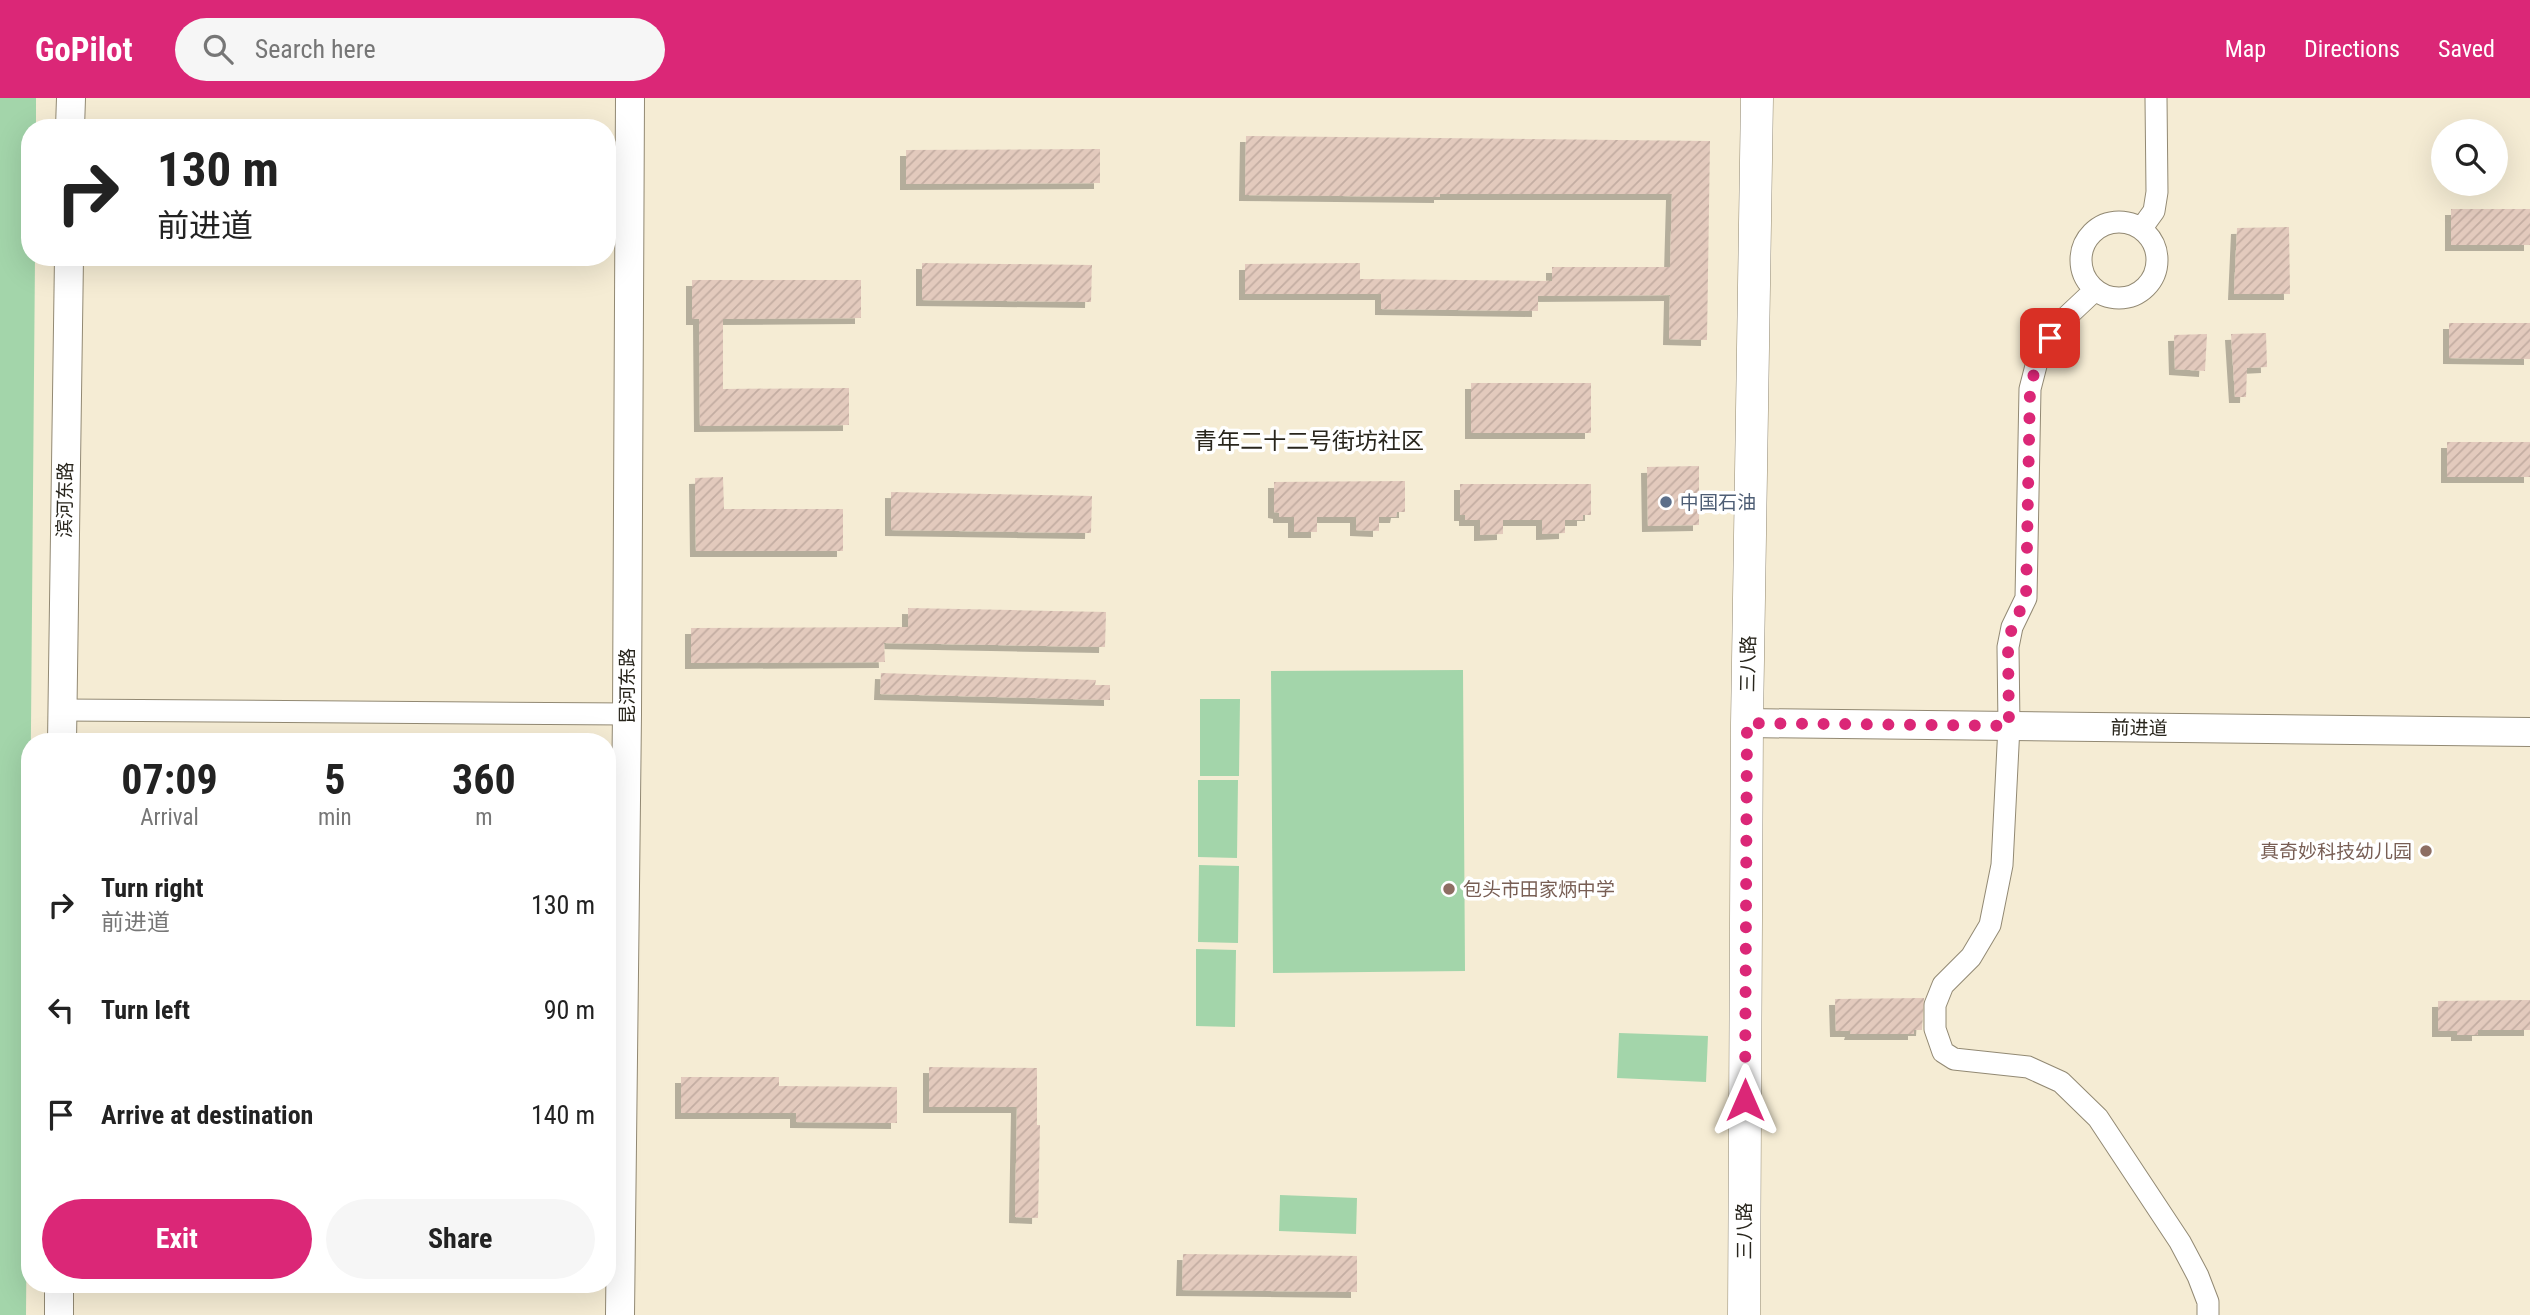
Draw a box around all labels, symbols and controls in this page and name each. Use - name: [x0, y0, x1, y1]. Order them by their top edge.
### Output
- search box: [175, 18, 665, 81]
- text: GoPilot: [35, 30, 133, 69]
- icon: search: [199, 30, 237, 68]
- text: Search here: [255, 34, 376, 64]
- text: Map: [2225, 35, 2266, 63]
- text: Directions: [2304, 35, 2400, 63]
- text: Saved: [2438, 35, 2495, 63]
- map controls: [2431, 119, 2508, 196]
- button: search: [2431, 119, 2508, 196]
- text: 130 m: [157, 141, 279, 198]
- icon: right: [42, 147, 133, 238]
- text: 前进道: [157, 207, 253, 245]
- pin: [2020, 308, 2080, 368]
- icon: arrive: [2031, 319, 2069, 357]
- district label: 青年二十二号街坊社区: [1194, 428, 1424, 455]
- street label: 滨河东路: [53, 462, 77, 538]
- place label: 中国石油: [1680, 491, 1756, 514]
- marker: 中国石油: [1658, 494, 1674, 510]
- street label: 三八路: [1736, 635, 1760, 693]
- street label: 昆河东路: [616, 648, 639, 724]
- street label: 前进道: [2110, 716, 2168, 740]
- text: 07:09: [121, 755, 218, 804]
- text: 5: [324, 755, 345, 804]
- text: 360: [452, 755, 516, 804]
- text: Arrival: [140, 804, 199, 831]
- text: min: [318, 804, 352, 831]
- text: m: [475, 804, 492, 831]
- place label: 真奇妙科技幼儿园: [2260, 840, 2412, 863]
- marker: 真奇妙科技幼儿园: [2418, 843, 2434, 859]
- text: Turn right: [101, 873, 203, 903]
- place label: 包头市田家炳中学: [1463, 878, 1615, 901]
- marker: 包头市田家炳中学: [1441, 881, 1457, 897]
- icon: right: [42, 886, 80, 924]
- text: 130 m: [531, 890, 595, 920]
- text: 前进道: [101, 909, 170, 936]
- icon: left: [42, 991, 80, 1029]
- text: Turn left: [101, 995, 190, 1025]
- text: 90 m: [544, 995, 595, 1025]
- position arrow: [1708, 1063, 1782, 1137]
- icon: arrive: [42, 1096, 80, 1134]
- text: Arrive at destination: [101, 1100, 313, 1130]
- text: 140 m: [531, 1100, 595, 1130]
- button: Exit: [42, 1199, 312, 1279]
- button: Share: [326, 1199, 595, 1279]
- street label: 三八路: [1733, 1202, 1756, 1260]

